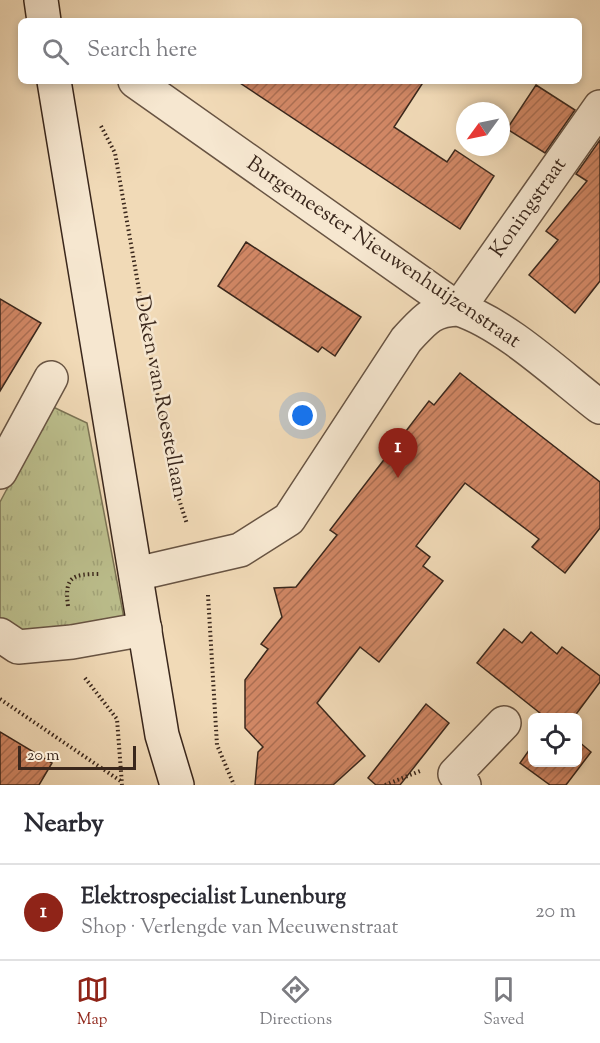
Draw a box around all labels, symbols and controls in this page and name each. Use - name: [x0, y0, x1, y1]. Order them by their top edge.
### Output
- search box: [18, 18, 582, 84]
- icon: search: [39, 35, 72, 68]
- text: Search here: [87, 35, 197, 67]
- north arrow: [456, 102, 510, 156]
- street label: Burgemeester Nieuwenhuijzenstraat: [240, 150, 526, 356]
- street label: Koningstraat: [483, 152, 575, 264]
- street label: Deken van Roestellaan: [126, 293, 194, 501]
- your location: [288, 401, 317, 430]
- pin: 1: [378, 428, 418, 478]
- map controls: [528, 713, 582, 767]
- button: locate: [528, 713, 582, 767]
- scale bar: [18, 743, 136, 770]
- text: 20 m: [27, 745, 60, 768]
- text: Nearby: [24, 806, 104, 843]
- text: Elektrospecialist Lunenburg: [81, 882, 346, 914]
- text: 1: [40, 898, 47, 927]
- text: 20 m: [535, 898, 576, 927]
- text: Shop · Verlengde van Meeuwenstraat: [81, 914, 398, 943]
- tab: Map: [76, 973, 109, 1032]
- tab: Directions: [260, 973, 332, 1032]
- tab: Saved: [483, 973, 524, 1032]

